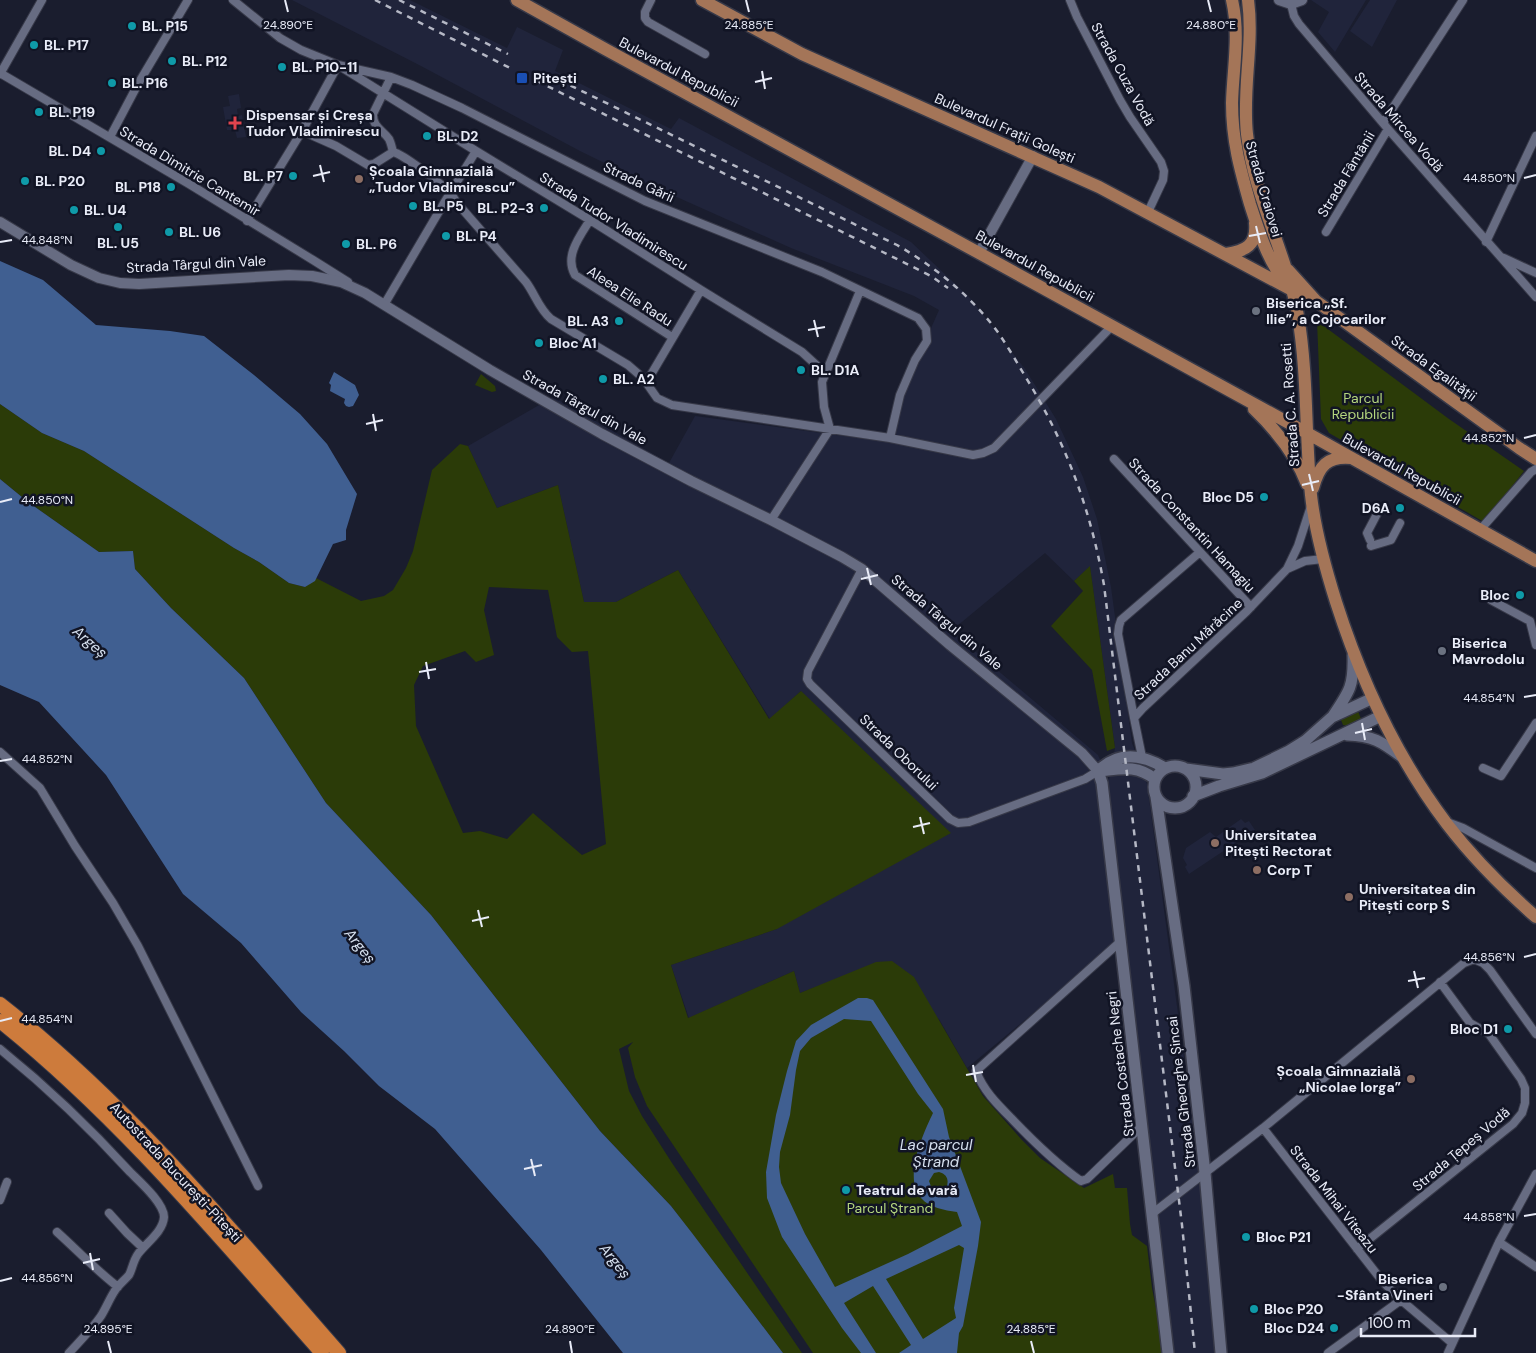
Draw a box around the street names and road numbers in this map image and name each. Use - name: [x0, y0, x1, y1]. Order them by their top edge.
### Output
- street label: Strada Cuza Vodă: [1087, 19, 1159, 129]
- street label: Bulevardul Republicii: [616, 33, 742, 111]
- street label: Strada Mircea Vodă: [1351, 68, 1447, 176]
- street label: Bulevardul Frații Golești: [932, 89, 1078, 167]
- street label: Strada Dimitrie Cantemir: [116, 122, 264, 220]
- street label: Strada Fântânii: [1313, 128, 1379, 220]
- street label: Strada Craiovei: [1242, 139, 1286, 239]
- street label: Strada Gării: [600, 158, 678, 206]
- street label: Strada Tudor Vladimirescu: [536, 168, 692, 274]
- street label: Bulevardul Republicii: [972, 226, 1098, 306]
- street label: Strada Târgul din Vale: [126, 251, 266, 277]
- street label: Aleea Elie Radu: [584, 262, 676, 330]
- street label: Strada Egalității: [1388, 331, 1480, 405]
- street label: Strada C. A. Rosetti: [1277, 342, 1303, 468]
- street label: Strada Târgul din Vale: [519, 365, 651, 449]
- street label: Bulevardul Republicii: [1339, 429, 1465, 509]
- street label: Strada Constantin Hamagiu: [1125, 454, 1259, 596]
- street label: Strada Târgul din Vale: [888, 570, 1006, 674]
- street label: Strada Banu Mărăcine: [1130, 594, 1246, 704]
- street label: Strada Oborului: [856, 710, 942, 794]
- street label: Strada Costache Negri: [1102, 990, 1138, 1138]
- street label: Strada Gheorghe Șincai: [1163, 1015, 1199, 1169]
- street label: Autostrada București-Pitești: [106, 1098, 246, 1246]
- street label: Strada Țepeș Vodă: [1409, 1103, 1513, 1195]
- street label: Strada Mihai Viteazu: [1286, 1141, 1382, 1257]

